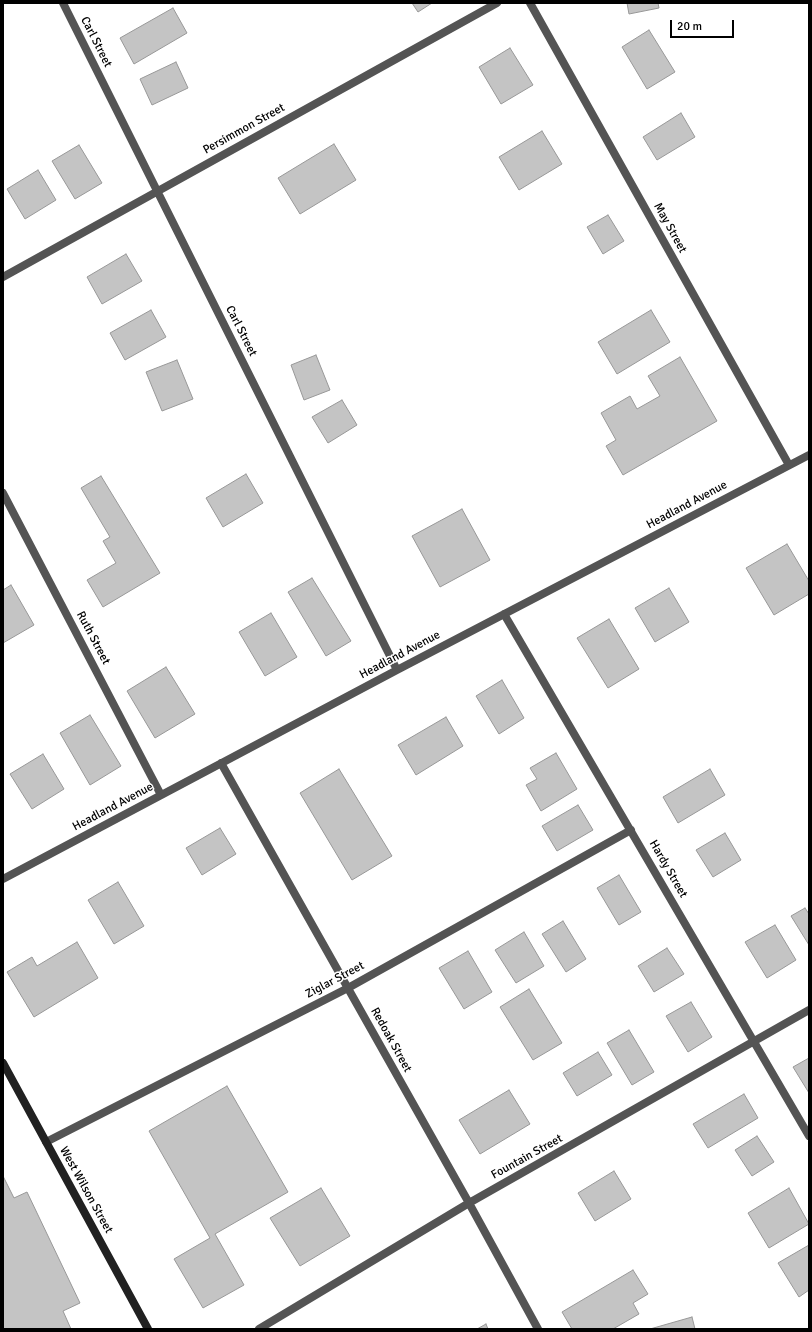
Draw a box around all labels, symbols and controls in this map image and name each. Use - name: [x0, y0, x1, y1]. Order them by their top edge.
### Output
- scale bar: [672, 12, 736, 38]
- street label: Carl Street: [77, 14, 115, 70]
- text: 20 m: [677, 19, 702, 34]
- street label: Persimmon Street: [201, 101, 287, 157]
- street label: May Street: [650, 200, 690, 256]
- street label: Carl Street: [222, 303, 260, 359]
- street label: Headland Avenue: [644, 478, 730, 532]
- street label: Ruth Street: [73, 609, 113, 667]
- street label: Headland Avenue: [357, 628, 443, 682]
- street label: Headland Avenue: [70, 780, 156, 834]
- street label: Hardy Street: [646, 838, 690, 900]
- street label: Ziglar Street: [303, 959, 367, 1001]
- street label: Redoak Street: [367, 1005, 415, 1075]
- street label: Fountain Street: [489, 1131, 565, 1183]
- street label: West Wilson Street: [56, 1144, 116, 1236]

